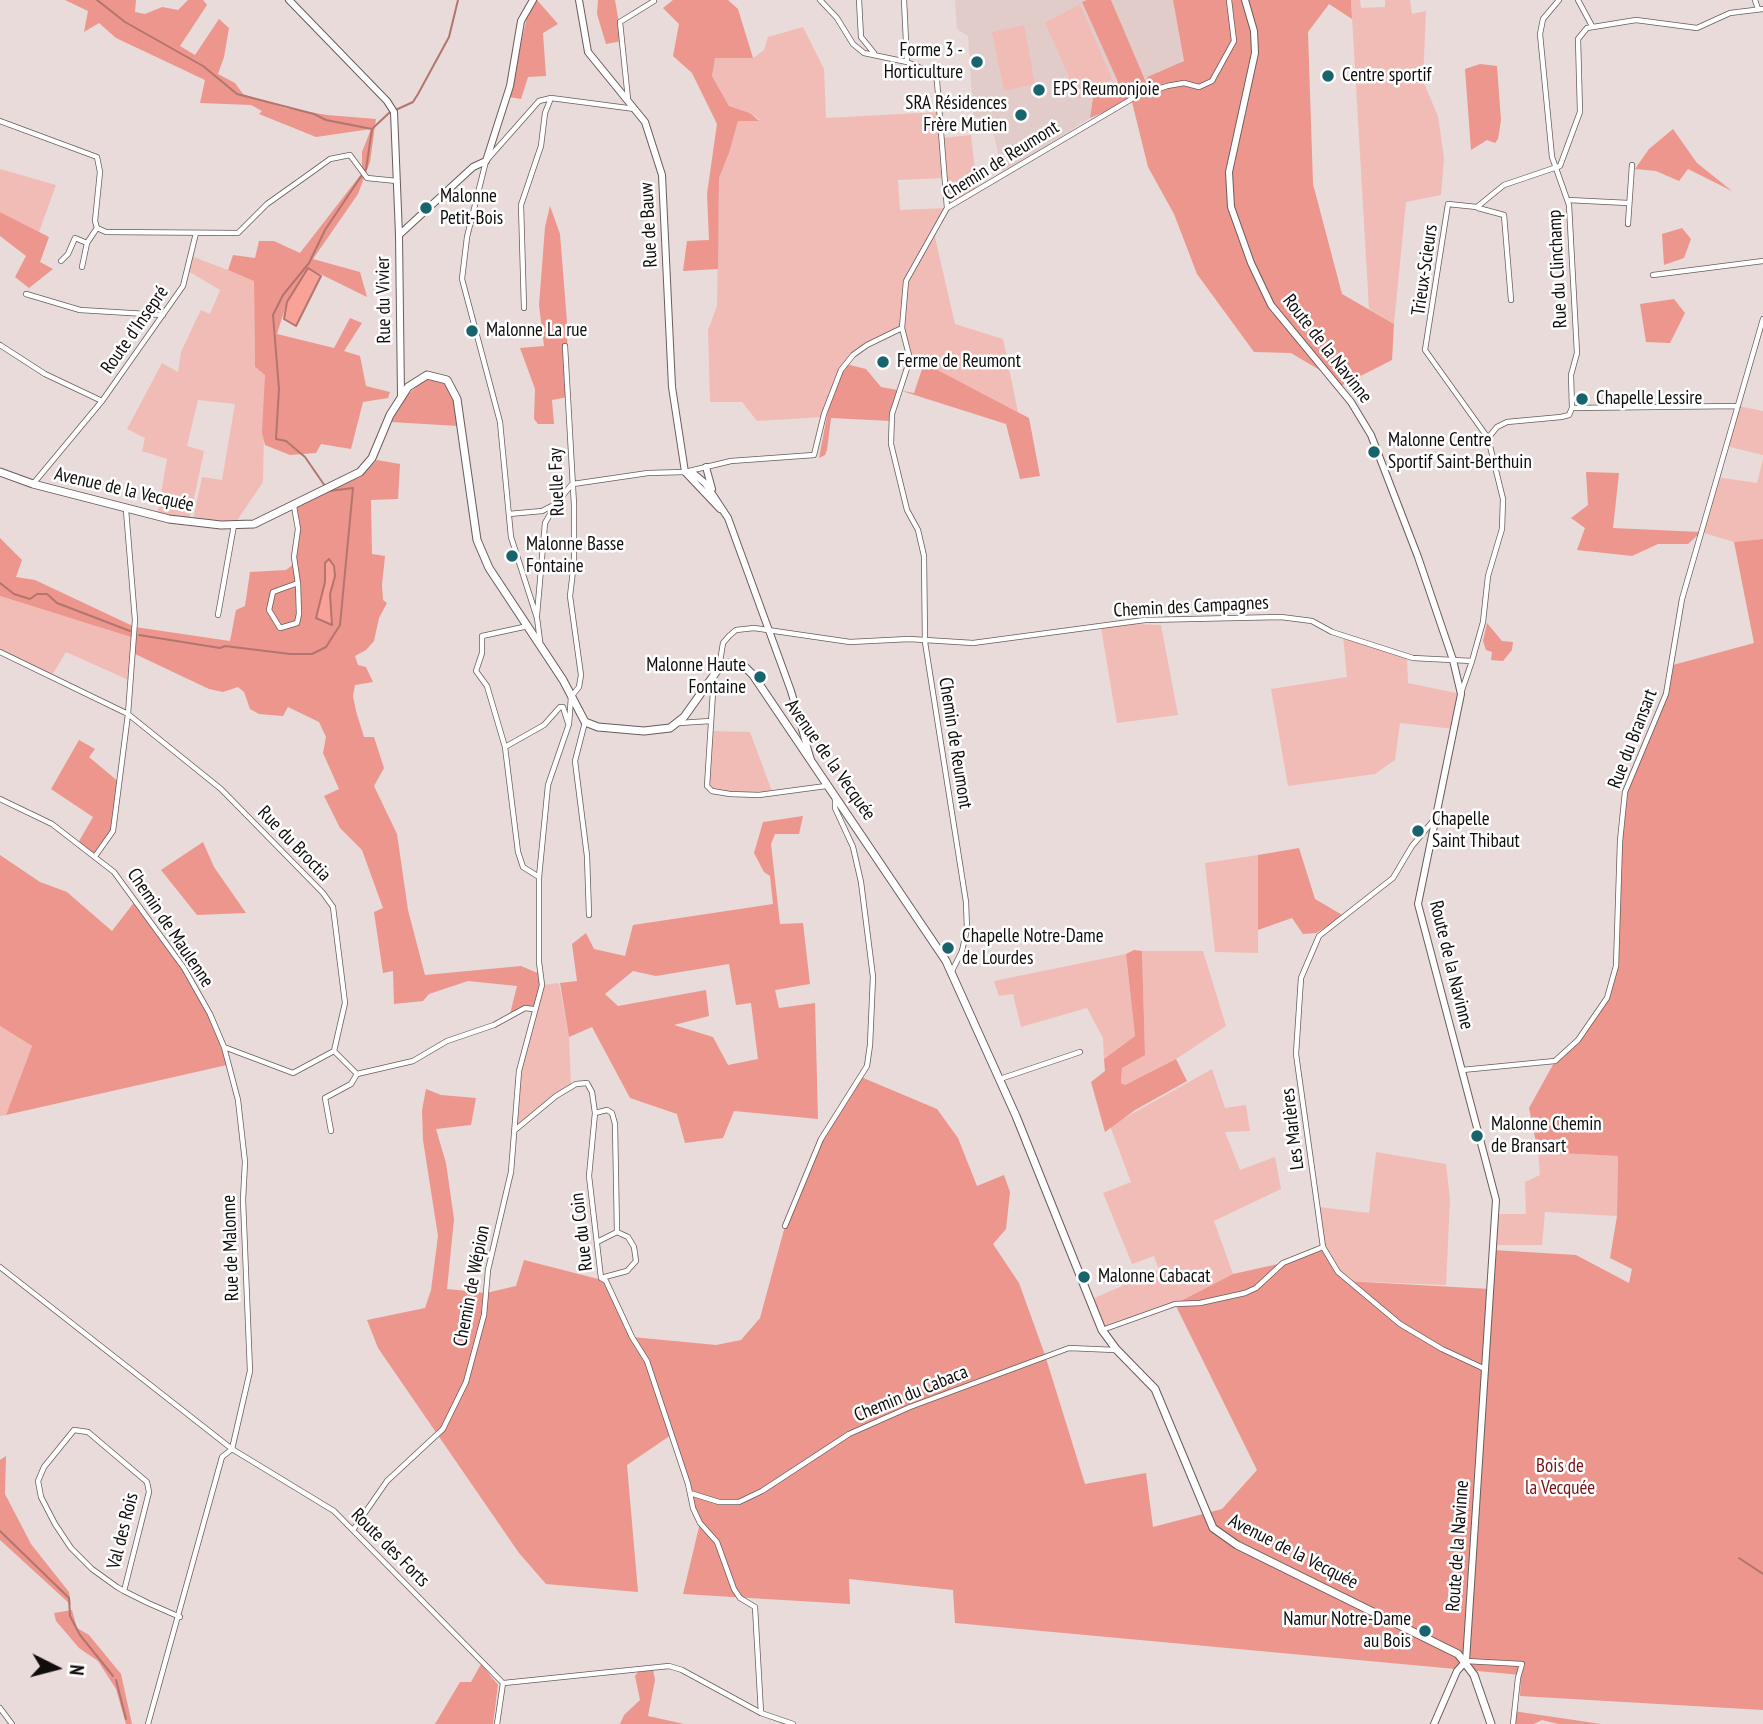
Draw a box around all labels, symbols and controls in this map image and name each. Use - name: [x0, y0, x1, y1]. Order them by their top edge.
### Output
- place label: Forme 3 - Horticulture: [884, 40, 963, 84]
- marker: Forme 3 - Horticulture: [969, 54, 985, 70]
- place label: Centre sportif: [1342, 65, 1431, 87]
- marker: Centre sportif: [1320, 68, 1336, 84]
- place label: EPS Reumonjoie: [1053, 79, 1160, 101]
- marker: EPS Reumonjoie: [1031, 82, 1047, 98]
- place label: SRA Résidences Frère Mutien: [905, 93, 1007, 137]
- marker: SRA Résidences Frère Mutien: [1013, 107, 1029, 123]
- street label: Chemin de Reumont: [939, 116, 1063, 206]
- street label: Rue de Bauw: [635, 182, 663, 268]
- place label: Malonne Petit-Bois: [440, 186, 503, 230]
- marker: Malonne Petit-Bois: [418, 200, 434, 216]
- street label: Rue du Clinchamp: [1544, 209, 1572, 329]
- street label: Trieux-Scieurs: [1407, 223, 1443, 317]
- street label: Rue du Vivier: [372, 256, 396, 344]
- street label: Route d'Insepré: [96, 282, 174, 378]
- street label: Route de la Navinne: [1277, 290, 1377, 408]
- place label: Malonne La rue: [486, 320, 587, 342]
- marker: Malonne La rue: [464, 323, 480, 339]
- place label: Ferme de Reumont: [897, 351, 1021, 373]
- marker: Ferme de Reumont: [875, 354, 891, 370]
- place label: Chapelle Lessire: [1596, 388, 1702, 410]
- marker: Chapelle Lessire: [1574, 391, 1590, 407]
- place label: Malonne Centre Sportif Saint-Berthuin: [1388, 430, 1532, 474]
- marker: Malonne Centre Sportif Saint-Berthuin: [1366, 444, 1382, 460]
- street label: Ruelle Fay: [544, 447, 570, 517]
- street label: Avenue de la Vecquée: [52, 463, 196, 517]
- place label: Malonne Basse Fontaine: [526, 534, 624, 578]
- marker: Malonne Basse Fontaine: [504, 548, 520, 564]
- street label: Chemin des Campagnes: [1113, 592, 1269, 622]
- place label: Malonne Haute Fontaine: [646, 655, 746, 699]
- marker: Malonne Haute Fontaine: [752, 669, 768, 685]
- street label: Chemin de Reumont: [933, 676, 977, 810]
- street label: Rue du Bransart: [1604, 686, 1662, 792]
- street label: Avenue de la Vecquée: [780, 695, 880, 825]
- street label: Rue du Broctia: [253, 802, 335, 886]
- place label: Chapelle Saint Thibaut: [1432, 809, 1520, 853]
- marker: Chapelle Saint Thibaut: [1410, 823, 1426, 839]
- street label: Chemin de Maulenne: [122, 864, 218, 992]
- street label: Route de la Navinne: [1424, 898, 1478, 1032]
- place label: Chapelle Notre-Dame de Lourdes: [962, 926, 1104, 970]
- marker: Chapelle Notre-Dame de Lourdes: [940, 940, 956, 956]
- street label: Les Marlères: [1277, 1087, 1309, 1171]
- place label: Malonne Chemin de Bransart: [1491, 1114, 1602, 1158]
- marker: Malonne Chemin de Bransart: [1469, 1128, 1485, 1144]
- street label: Rue du Coin: [566, 1192, 598, 1272]
- street label: Rue de Malonne: [218, 1195, 244, 1301]
- street label: Chemin de Wépion: [449, 1224, 495, 1348]
- place label: Malonne Cabacat: [1098, 1266, 1210, 1288]
- marker: Malonne Cabacat: [1076, 1269, 1092, 1285]
- street label: Chemin du Cabaca: [851, 1361, 971, 1427]
- park label: Bois de la Vecquée: [1525, 1456, 1595, 1500]
- street label: Route de la Navinne: [1442, 1479, 1474, 1613]
- street label: Val des Rois: [103, 1491, 143, 1571]
- street label: Route des Forts: [346, 1504, 434, 1592]
- street label: Avenue de la Vecquée: [1224, 1510, 1362, 1594]
- place label: Namur Notre-Dame au Bois: [1283, 1609, 1411, 1653]
- marker: Namur Notre-Dame au Bois: [1417, 1623, 1433, 1639]
- north arrow: [21, 1633, 91, 1703]
- text: N: [64, 1664, 89, 1677]

